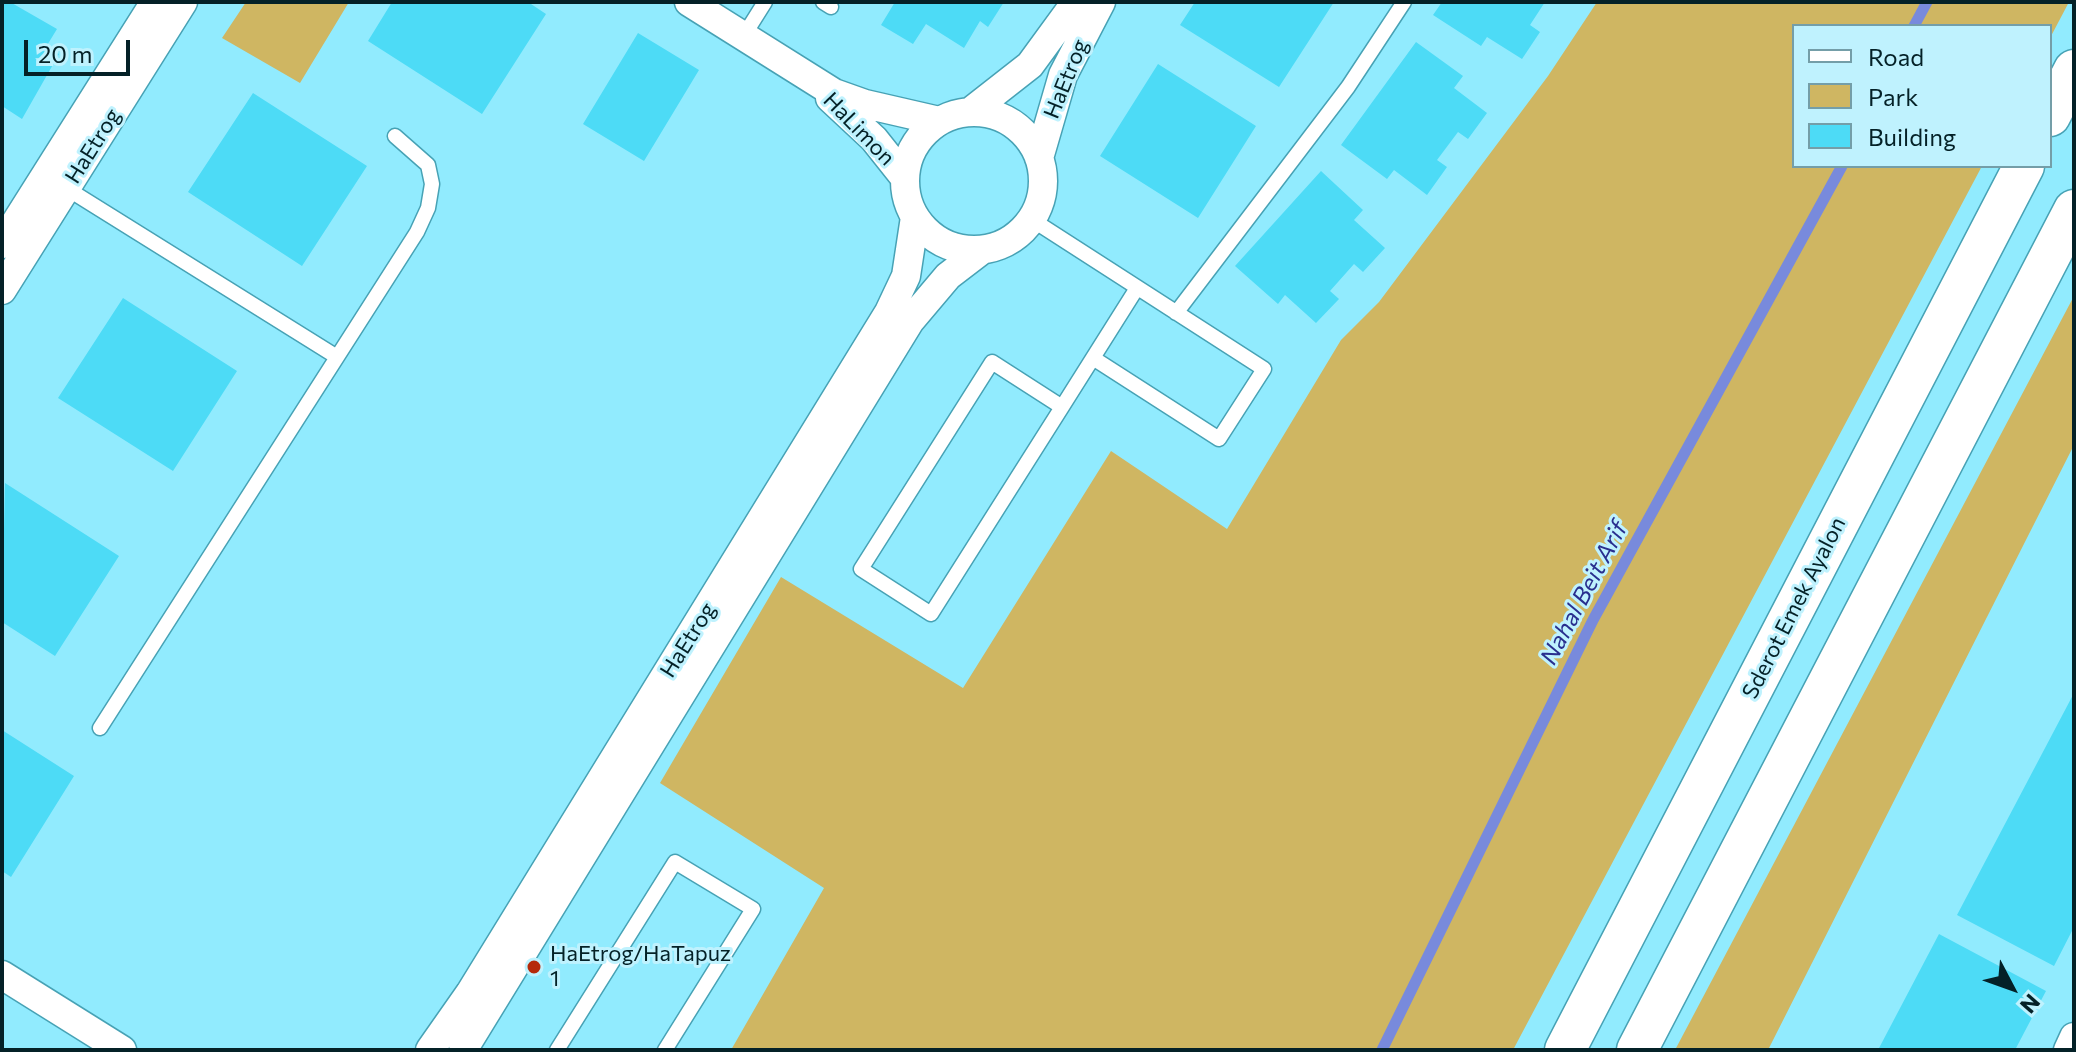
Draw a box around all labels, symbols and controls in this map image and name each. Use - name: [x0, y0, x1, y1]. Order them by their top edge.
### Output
- scale bar: [28, 24, 134, 74]
- legend: [1792, 24, 2052, 168]
- street label: HaEtrog: [1038, 35, 1094, 123]
- text: 20 m: [38, 39, 92, 68]
- text: Road: [1868, 42, 1924, 71]
- text: Park: [1868, 82, 1918, 111]
- street label: HaLimon: [818, 87, 900, 171]
- street label: HaEtrog: [60, 104, 126, 188]
- text: Building: [1868, 122, 1956, 151]
- street label: Sderot Emek Ayalon: [1737, 513, 1851, 703]
- water label: Nahal Beit Arif: [1534, 516, 1634, 670]
- street label: HaEtrog: [655, 598, 721, 682]
- place label: HaEtrog/HaTapuz 1: [550, 941, 731, 992]
- north arrow: [1972, 948, 2052, 1028]
- marker: HaEtrog/HaTapuz 1: [525, 958, 543, 976]
- text: N: [2015, 989, 2046, 1019]

